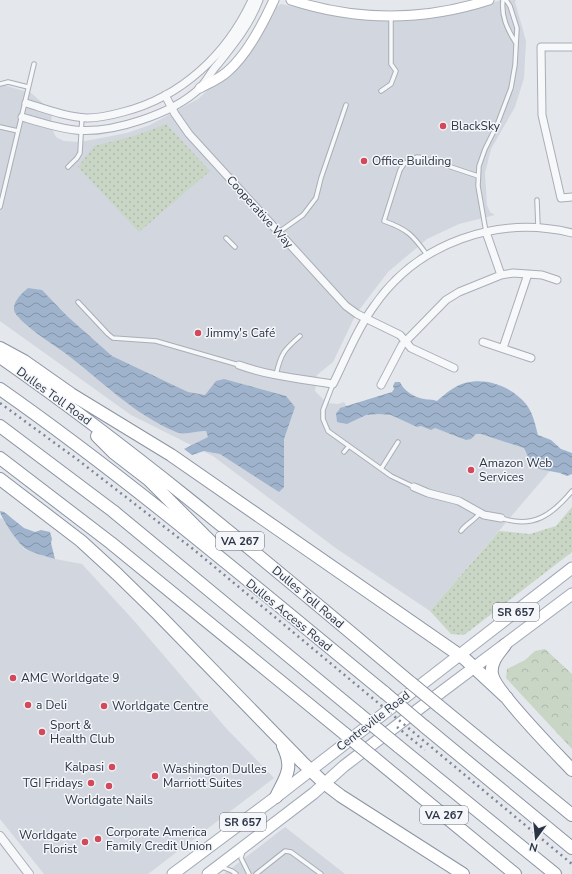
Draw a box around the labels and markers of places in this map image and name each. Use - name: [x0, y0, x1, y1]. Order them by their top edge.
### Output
- place label: BlackSky: [451, 118, 501, 134]
- marker: BlackSky: [438, 121, 448, 131]
- place label: Office Building: [372, 153, 451, 169]
- marker: Office Building: [359, 156, 369, 166]
- place label: Jimmy's Café: [205, 325, 275, 341]
- marker: Jimmy's Café: [193, 328, 203, 338]
- place label: Amazon Web Services: [479, 455, 552, 485]
- marker: Amazon Web Services: [466, 465, 476, 475]
- place label: AMC Worldgate 9: [21, 670, 119, 686]
- marker: AMC Worldgate 9: [8, 673, 18, 683]
- place label: a Deli: [36, 697, 67, 713]
- place label: Worldgate Centre: [112, 698, 209, 714]
- marker: a Deli: [23, 700, 33, 710]
- marker: Worldgate Centre: [99, 701, 109, 711]
- place label: Sport & Health Club: [50, 717, 115, 747]
- marker: Sport & Health Club: [37, 727, 47, 737]
- place label: Kalpasi: [65, 759, 104, 775]
- place label: Washington Dulles Marriott Suites: [163, 761, 267, 791]
- marker: Kalpasi: [107, 762, 117, 772]
- marker: Washington Dulles Marriott Suites: [150, 771, 160, 781]
- place label: TGI Fridays: [23, 775, 83, 791]
- marker: TGI Fridays: [86, 778, 96, 788]
- marker: Worldgate Nails: [104, 781, 114, 791]
- place label: Worldgate Nails: [65, 792, 153, 808]
- place label: Corporate America Family Credit Union: [106, 824, 212, 854]
- place label: Worldgate Florist: [19, 827, 78, 857]
- marker: Corporate America Family Credit Union: [93, 834, 103, 844]
- marker: Worldgate Florist: [80, 837, 90, 847]

